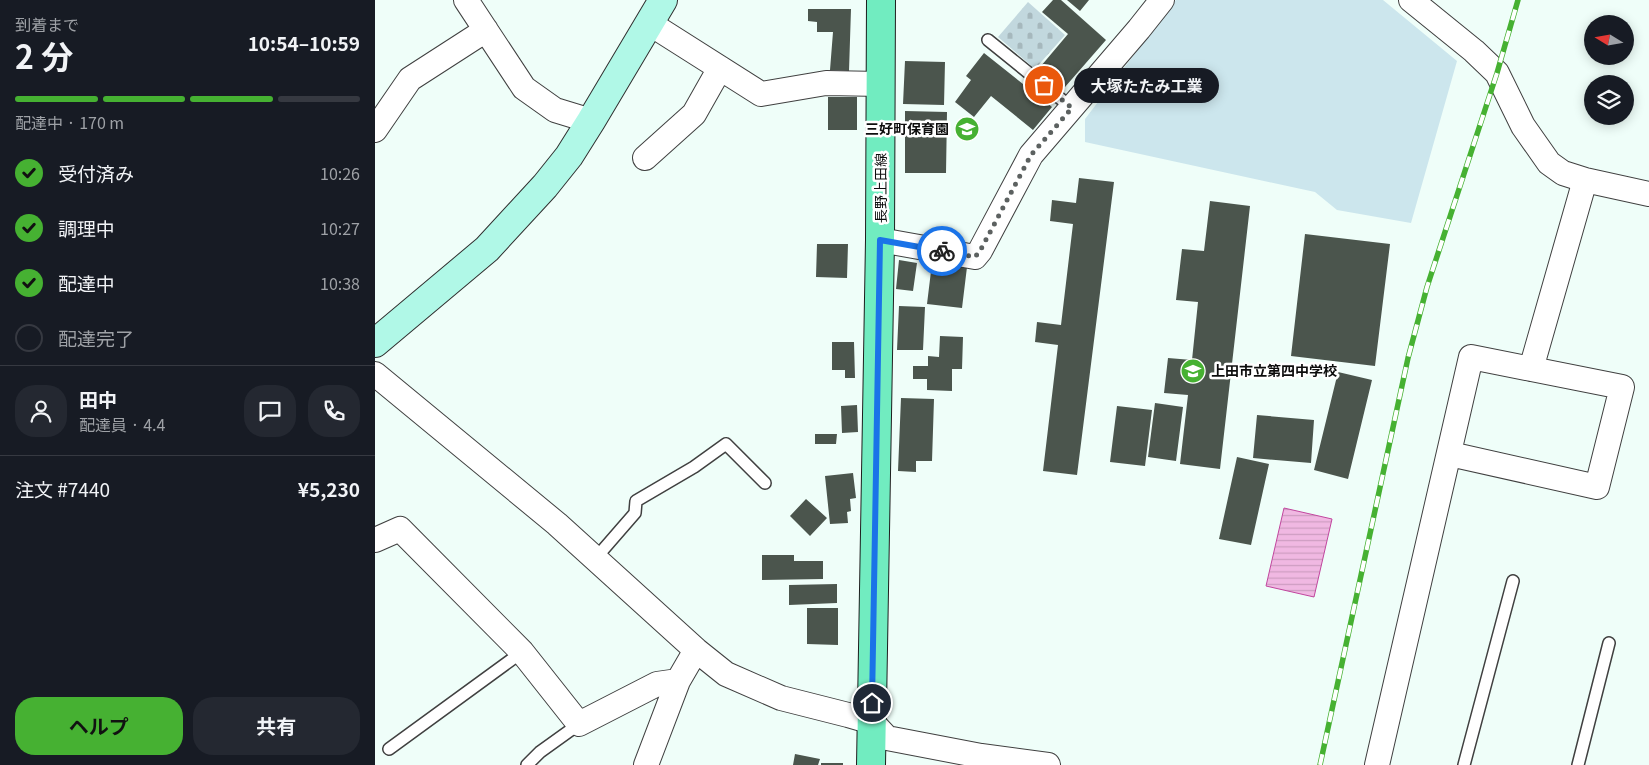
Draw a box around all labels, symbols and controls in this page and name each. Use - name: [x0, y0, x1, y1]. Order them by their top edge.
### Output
- text: 到着まで: [15, 12, 79, 36]
- north arrow: [1584, 15, 1634, 65]
- map controls: [1584, 15, 1634, 125]
- text: 10:54–10:59: [248, 29, 360, 56]
- text: 2 分: [15, 32, 73, 78]
- pin: [1023, 64, 1065, 106]
- callout: 大塚たたみ工業: [1074, 68, 1219, 102]
- icon: bag: [1030, 71, 1058, 99]
- text: 大塚たたみ工業: [1090, 73, 1203, 97]
- button: layers: [1584, 75, 1634, 125]
- text: 配達中 · 170 m: [15, 110, 124, 134]
- school or university icon: 三好町保育園: [954, 116, 980, 142]
- place label: 三好町保育園: [865, 118, 949, 138]
- street label: 長野上田線: [870, 153, 890, 223]
- icon: check: [15, 159, 43, 187]
- text: 受付済み: [58, 159, 134, 186]
- text: 10:26: [320, 161, 360, 185]
- icon: check: [15, 214, 43, 242]
- text: 調理中: [58, 214, 115, 241]
- text: 10:27: [320, 216, 360, 240]
- courier: [917, 226, 967, 276]
- icon: bike: [928, 237, 956, 265]
- icon: check: [15, 269, 43, 297]
- text: 配達中: [58, 269, 115, 296]
- text: 10:38: [320, 271, 360, 295]
- text: 配達完了: [58, 324, 134, 351]
- school or university icon: 上田市立第四中学校: [1180, 358, 1206, 384]
- place label: 上田市立第四中学校: [1211, 360, 1337, 380]
- button: person: [15, 385, 67, 437]
- text: 田中: [79, 385, 117, 412]
- button: chat: [244, 385, 296, 437]
- button: phone: [308, 385, 360, 437]
- text: 配達員 · 4.4: [79, 412, 165, 436]
- text: 注文 #7440: [15, 475, 110, 502]
- text: ¥5,230: [298, 475, 360, 502]
- pin: [851, 682, 893, 724]
- icon: home: [858, 689, 886, 717]
- button: ヘルプ: [15, 697, 183, 755]
- button: 共有: [193, 697, 360, 755]

